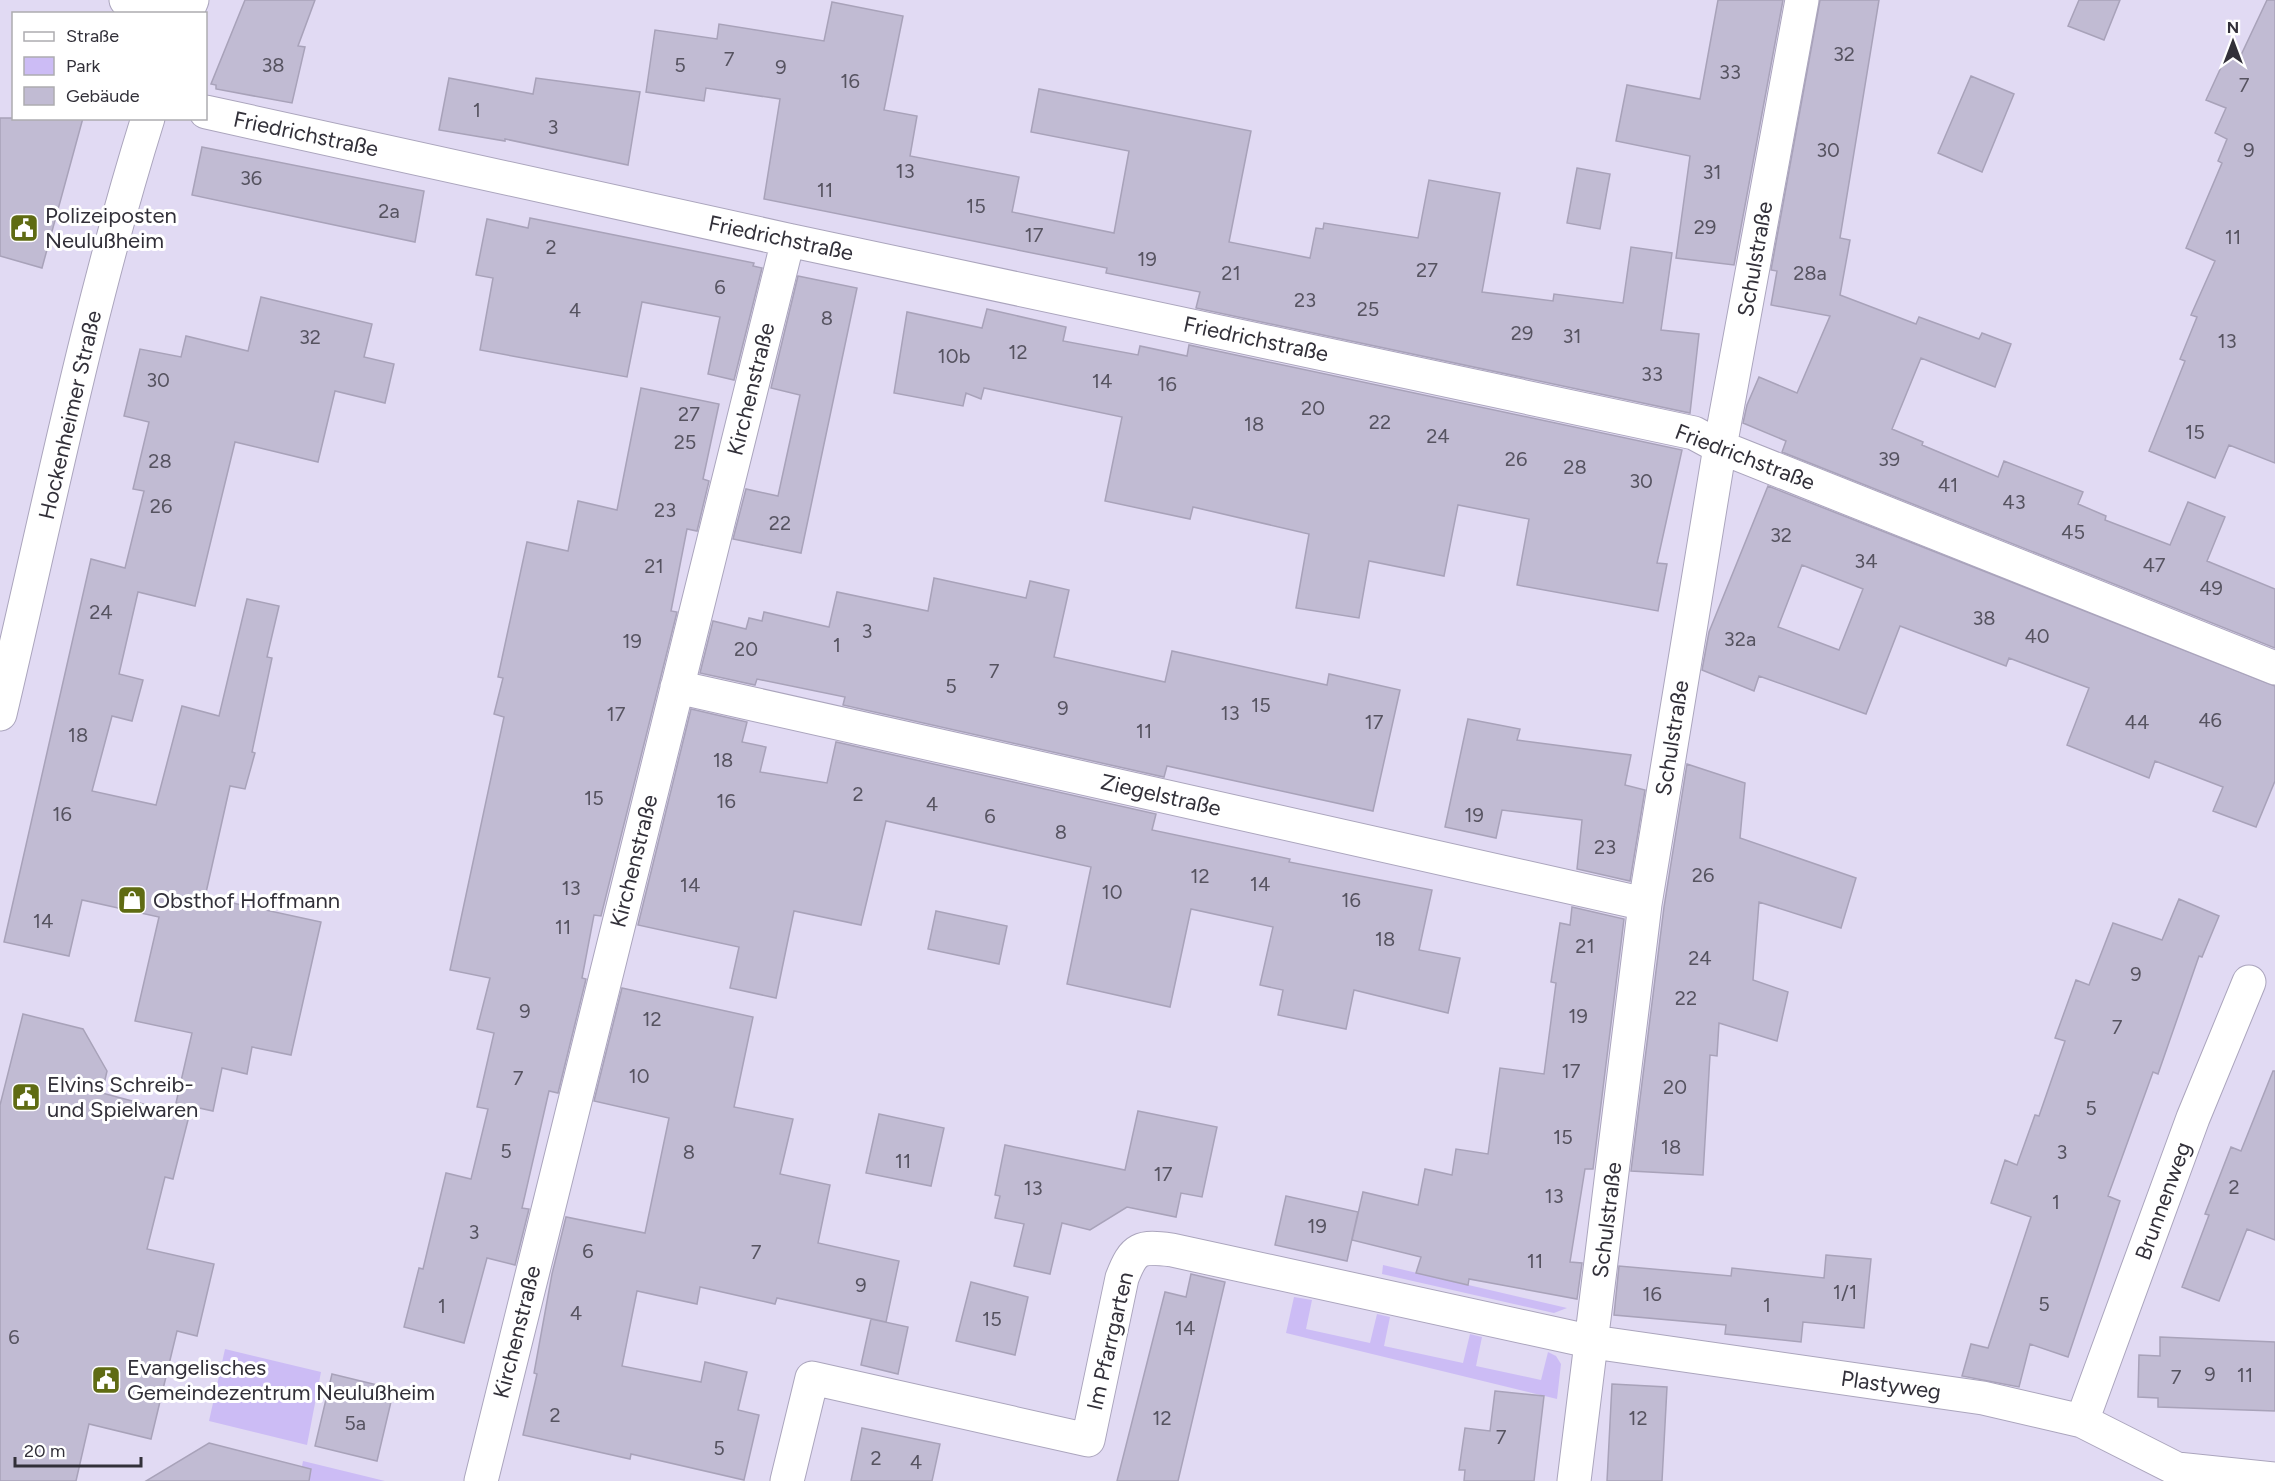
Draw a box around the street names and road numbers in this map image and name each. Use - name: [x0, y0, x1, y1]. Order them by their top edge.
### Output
- street label: Friedrichstraße: [231, 105, 381, 163]
- street label: Schulstraße: [1732, 199, 1778, 319]
- street label: Friedrichstraße: [706, 209, 856, 267]
- street label: Hockenheimer Straße: [33, 308, 107, 522]
- street label: Friedrichstraße: [1181, 310, 1331, 368]
- street label: Kirchenstraße: [721, 320, 781, 458]
- street label: Friedrichstraße: [1671, 418, 1819, 496]
- street label: Schulstraße: [1650, 678, 1694, 798]
- street label: Ziegelstraße: [1098, 768, 1224, 822]
- street label: Kirchenstraße: [604, 792, 664, 930]
- street label: Brunnenweg: [2129, 1138, 2197, 1264]
- street label: Schulstraße: [1587, 1161, 1627, 1279]
- street label: Kirchenstraße: [487, 1263, 547, 1401]
- street label: Im Pfarrgarten: [1081, 1269, 1139, 1413]
- street label: Plastyweg: [1839, 1365, 1943, 1405]

